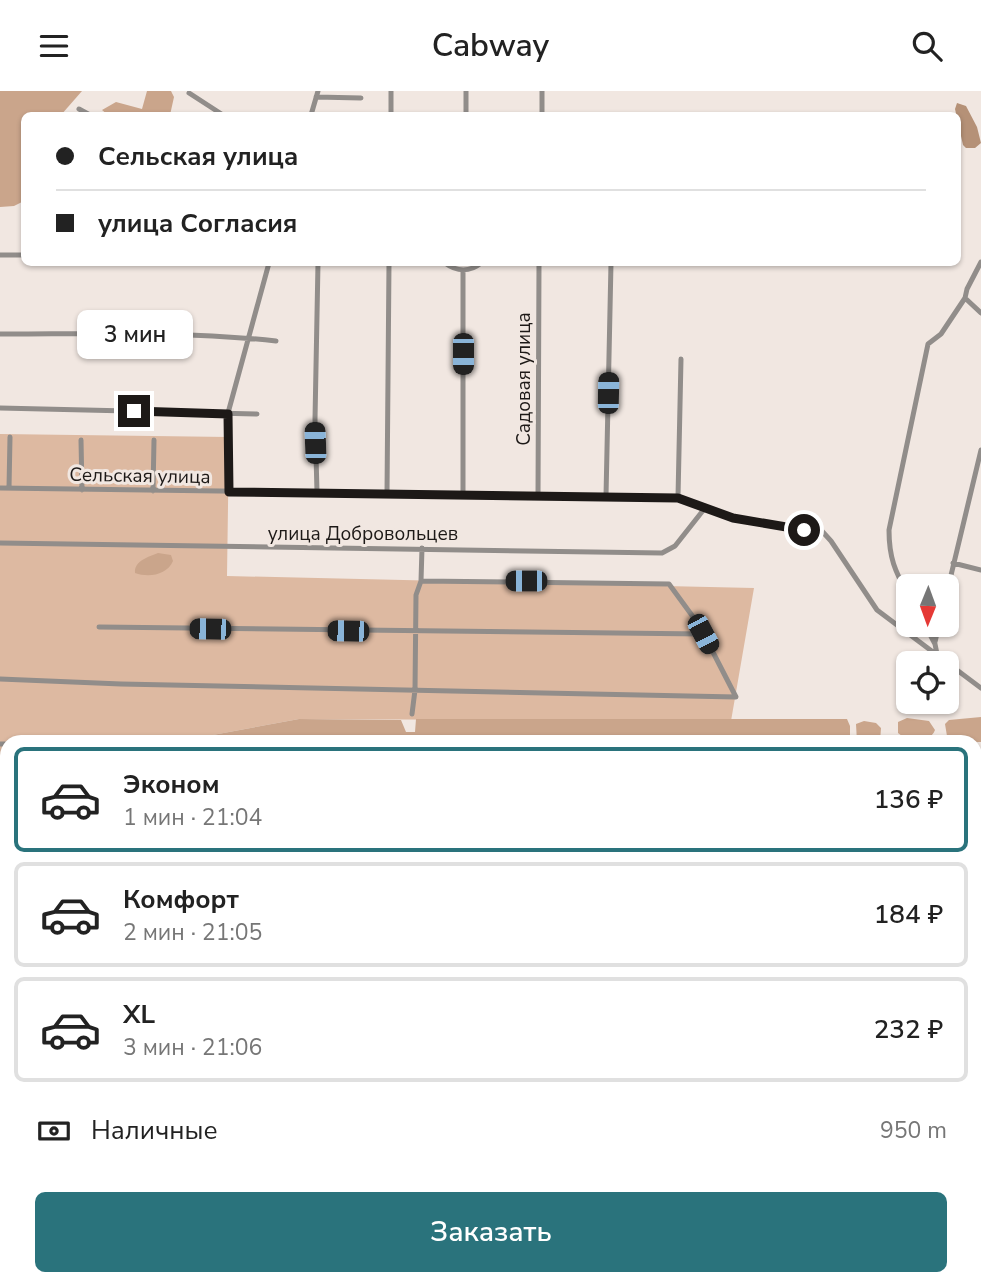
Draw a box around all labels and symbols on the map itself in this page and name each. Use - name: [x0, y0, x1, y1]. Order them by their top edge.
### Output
- callout: 3 мин: [76, 309, 192, 359]
- street label: Садовая улица: [511, 312, 537, 446]
- car: [453, 333, 474, 375]
- car: [598, 372, 619, 414]
- route end: [118, 395, 150, 427]
- car: [304, 422, 327, 464]
- street label: Сельская улица: [69, 462, 211, 490]
- route start: [788, 514, 820, 546]
- street label: улица Добровольцев: [268, 521, 458, 547]
- car: [506, 571, 548, 592]
- north arrow: [896, 574, 959, 637]
- car: [684, 611, 723, 657]
- car: [189, 618, 232, 640]
- car: [327, 620, 370, 642]

